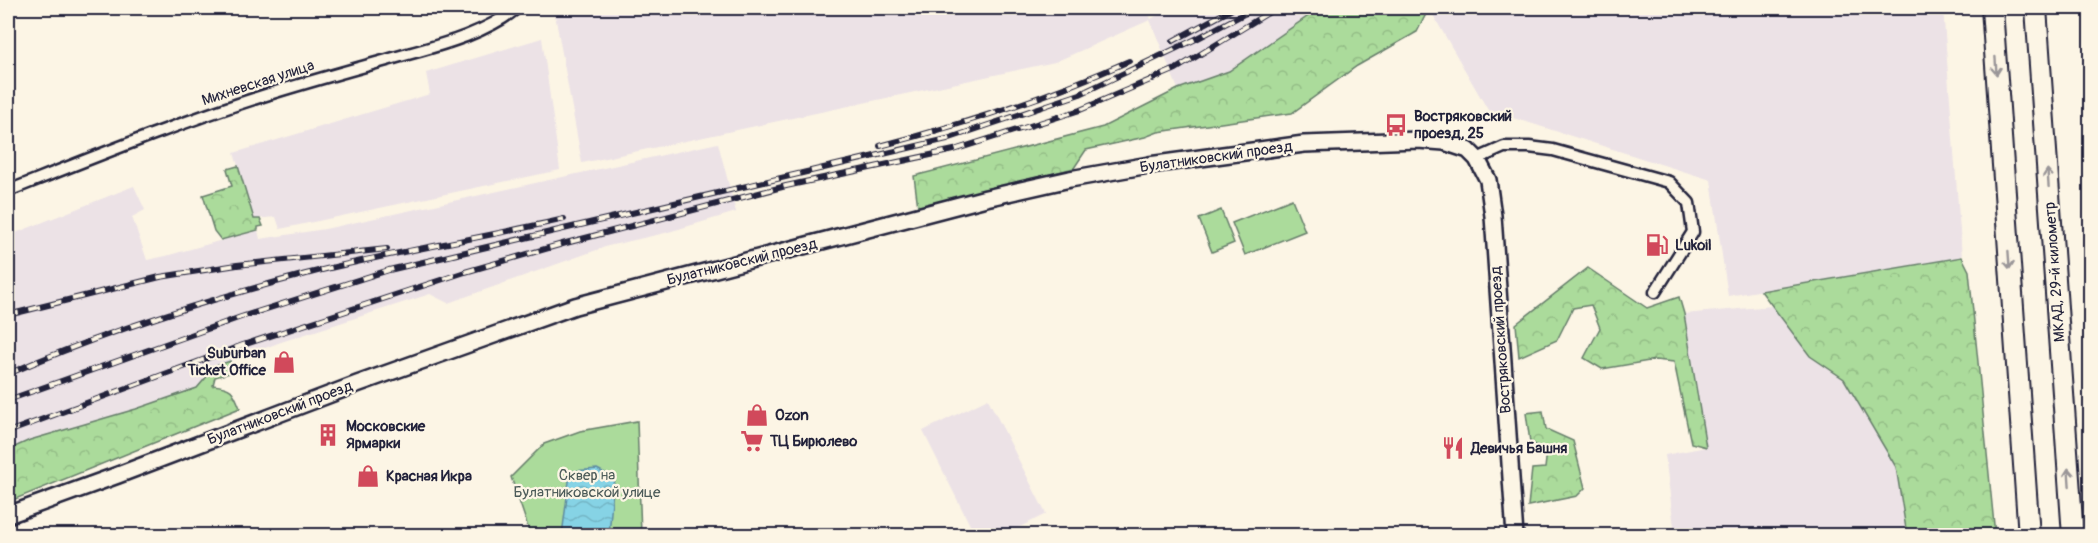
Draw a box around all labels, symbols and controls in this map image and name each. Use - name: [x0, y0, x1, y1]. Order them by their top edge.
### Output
- one-way arrow: [1991, 55, 2002, 75]
- street label: Михневская улица: [199, 56, 317, 110]
- place label: Востряковский проезд, 25: [1414, 107, 1512, 143]
- bus stop icon: Востряковский проезд, 25: [1383, 112, 1409, 138]
- street label: Булатниковский проезд: [1138, 137, 1294, 177]
- one-way arrow: [2043, 168, 2054, 188]
- street label: МКАД, 29-й километр: [2041, 201, 2069, 343]
- fuel station icon: Lukoil: [1644, 232, 1670, 258]
- street label: Булатниковский проезд: [665, 234, 819, 290]
- place label: Lukoil: [1675, 236, 1712, 255]
- one-way arrow: [2004, 250, 2015, 270]
- street label: Востряковский проезд: [1486, 266, 1516, 414]
- place label: Suburban Ticket Office: [186, 344, 267, 380]
- shop icon: Suburban Ticket Office: [271, 349, 297, 375]
- street label: Булатниковский проезд: [205, 377, 355, 449]
- shop icon: Ozon: [744, 402, 770, 428]
- place label: Ozon: [775, 406, 809, 425]
- place label: Московские Ярмарки: [346, 417, 426, 453]
- building icon: Московские Ярмарки: [315, 422, 341, 448]
- supermarket icon: ТЦ Бирюлево: [739, 428, 765, 454]
- place label: ТЦ Бирюлево: [769, 432, 857, 451]
- restaurant icon: Девичья Башня: [1440, 435, 1466, 461]
- place label: Девичья Башня: [1470, 439, 1567, 458]
- shop icon: Красная Икра: [355, 463, 381, 489]
- park label: Сквер на Булатниковской улице: [514, 466, 661, 502]
- place label: Красная Икра: [386, 467, 472, 486]
- one-way arrow: [2063, 468, 2074, 488]

